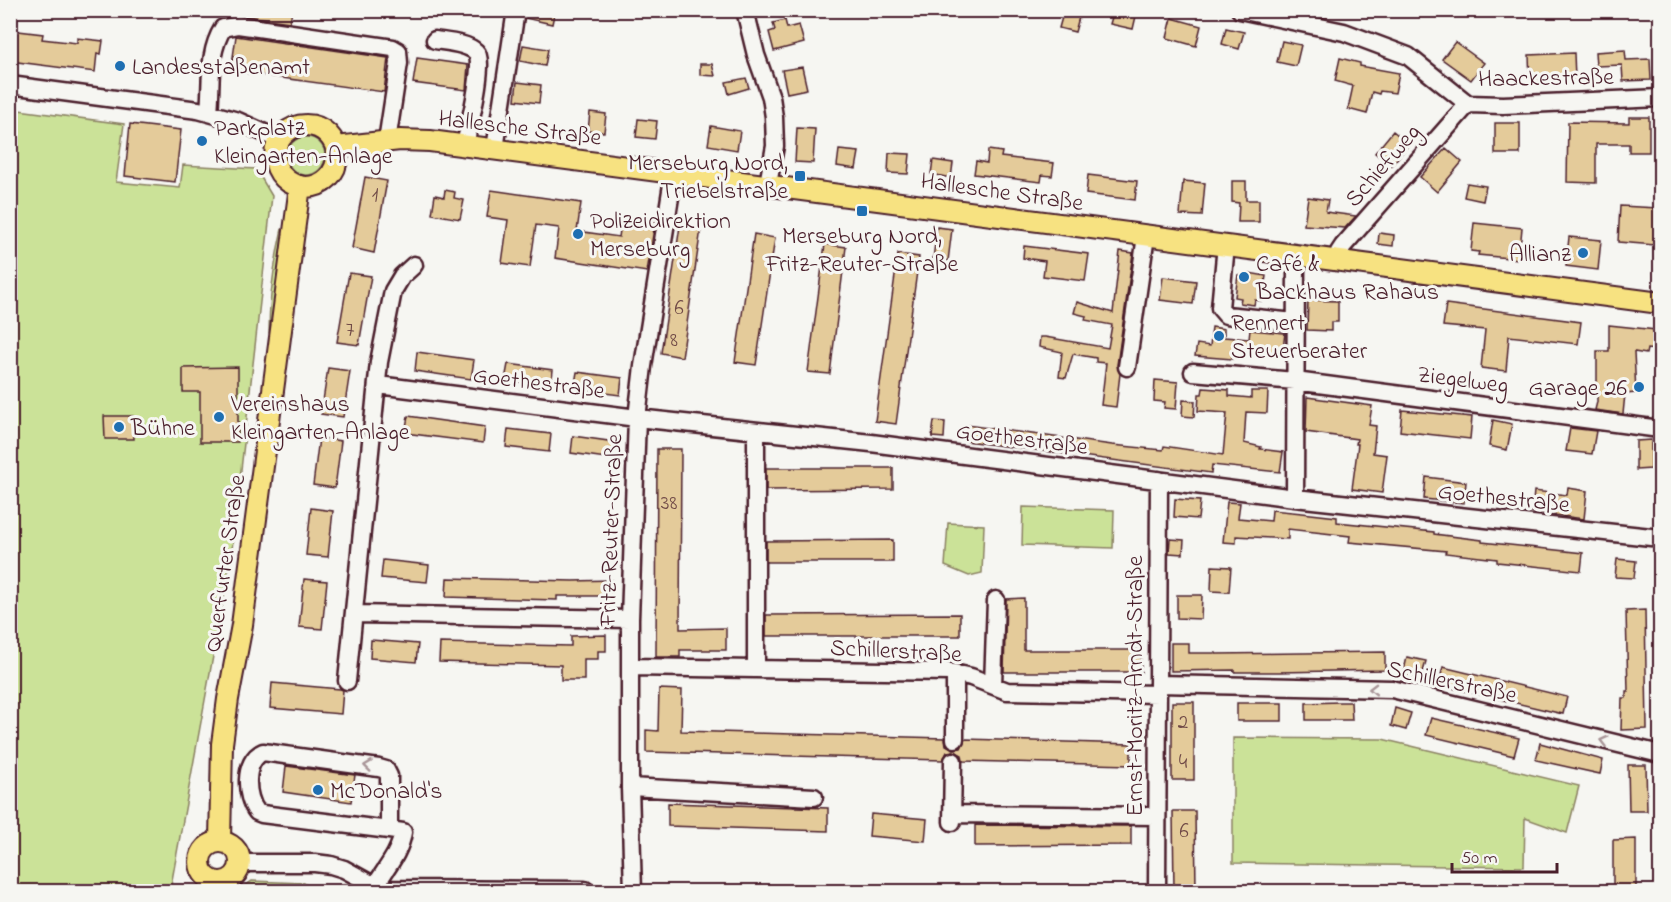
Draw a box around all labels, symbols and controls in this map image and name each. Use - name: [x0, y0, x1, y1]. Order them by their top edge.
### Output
- place label: Landesstaßenamt: [132, 51, 310, 86]
- marker: Landesstaßenamt: [113, 59, 127, 73]
- street label: Haackestraße: [1478, 61, 1614, 98]
- street label: Hallesche Straße: [436, 102, 603, 157]
- place label: Parkplatz Kleingarten-Anlage: [214, 112, 393, 175]
- street label: Schiefweg: [1338, 117, 1430, 216]
- marker: Parkplatz Kleingarten-Anlage: [195, 134, 209, 148]
- place label: Merseburg Nord, Triebelstraße: [628, 147, 788, 210]
- street label: Hallesche Straße: [918, 165, 1085, 222]
- marker: Merseburg Nord, Triebelstraße: [793, 169, 807, 183]
- house number: 1: [372, 181, 379, 211]
- marker: Merseburg Nord, Fritz-Reuter-Straße: [855, 204, 869, 218]
- place label: Polizeidirektion Merseburg: [590, 205, 731, 268]
- place label: Merseburg Nord, Fritz-Reuter-Straße: [765, 220, 959, 283]
- marker: Polizeidirektion Merseburg: [571, 227, 585, 241]
- place label: Allianz: [1509, 238, 1572, 273]
- marker: Allianz: [1576, 246, 1590, 260]
- place label: Café & Backhaus Rahaus: [1255, 248, 1439, 311]
- marker: Café & Backhaus Rahaus: [1237, 270, 1251, 284]
- house number: 6: [674, 294, 684, 324]
- place label: Rennert Steuerberater: [1231, 307, 1368, 370]
- house number: 7: [346, 316, 355, 346]
- house number: 8: [670, 326, 678, 356]
- marker: Rennert Steuerberater: [1212, 329, 1226, 343]
- street label: Goethestraße: [471, 359, 607, 410]
- street label: Ziegelweg: [1415, 359, 1510, 404]
- place label: Garage 26: [1529, 372, 1627, 407]
- marker: Garage 26: [1632, 380, 1646, 394]
- place label: Vereinshaus Kleingarten-Anlage: [230, 388, 410, 451]
- marker: Vereinshaus Kleingarten-Anlage: [212, 410, 226, 424]
- place label: Bühne: [130, 412, 195, 447]
- street label: Goethestraße: [954, 415, 1090, 466]
- marker: Bühne: [112, 420, 126, 434]
- street label: Fritz-Reuter-Straße: [592, 433, 633, 628]
- street label: Querfurter Straße: [197, 472, 256, 654]
- street label: Goethestraße: [1436, 475, 1572, 524]
- house number: 38: [661, 489, 677, 519]
- street label: Ernst-Moritz-Arndt-Straße: [1119, 555, 1154, 816]
- street label: Schillerstraße: [829, 632, 963, 673]
- street label: Schillerstraße: [1383, 653, 1520, 714]
- one-way arrow: [1368, 683, 1377, 695]
- house number: 2: [1178, 708, 1188, 738]
- one-way arrow: [1599, 735, 1609, 748]
- house number: 4: [1179, 748, 1188, 778]
- one-way arrow: [363, 760, 372, 773]
- place label: McDonald's: [330, 775, 442, 810]
- marker: McDonald's: [311, 783, 325, 797]
- house number: 6: [1179, 817, 1189, 847]
- scale bar: [1452, 836, 1557, 874]
- text: 50 m: [1461, 846, 1498, 872]

